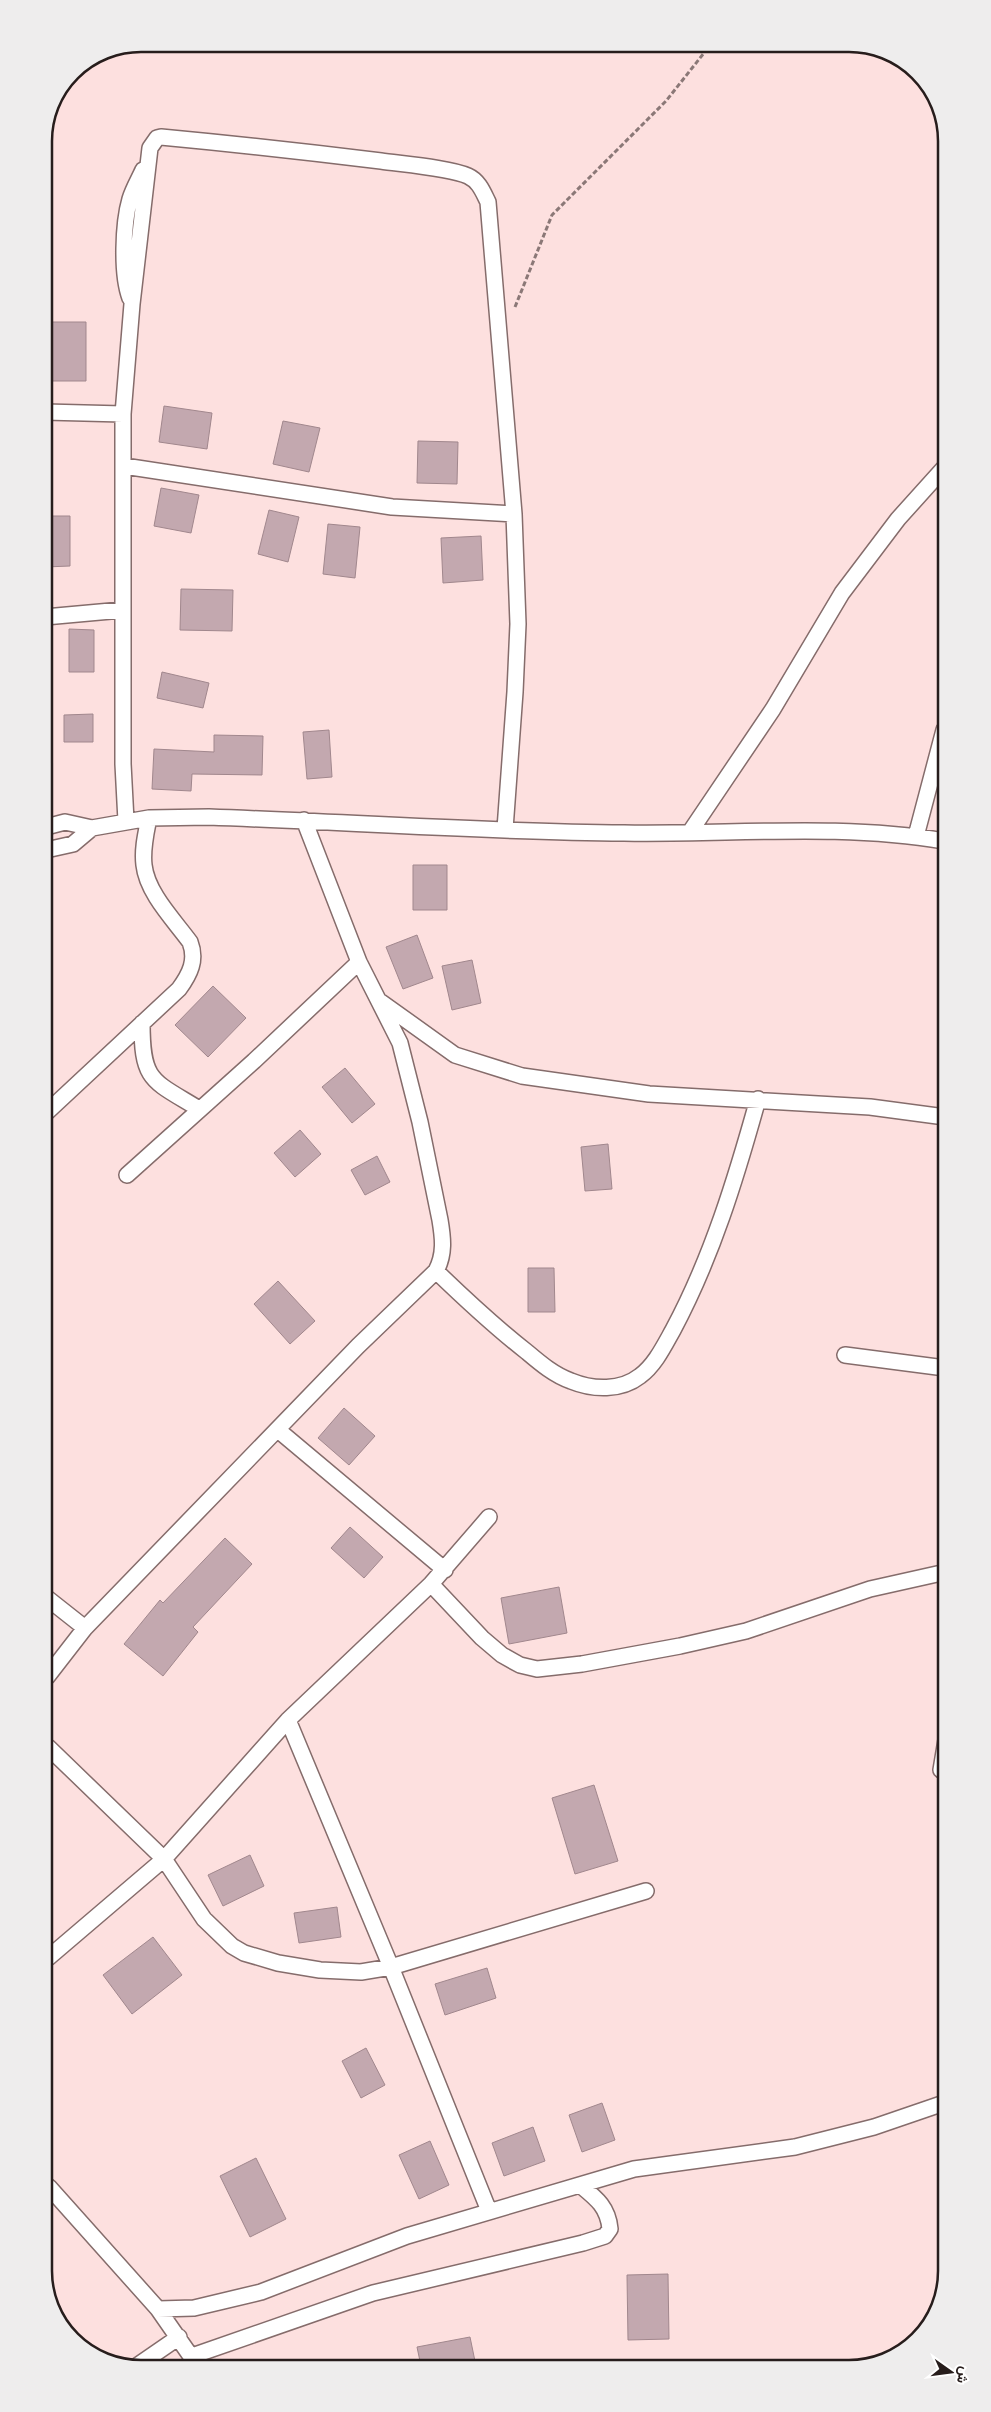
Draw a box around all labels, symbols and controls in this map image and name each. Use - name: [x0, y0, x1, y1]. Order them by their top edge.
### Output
- north arrow: [926, 2347, 976, 2397]
- text: ش: [953, 2365, 973, 2385]

